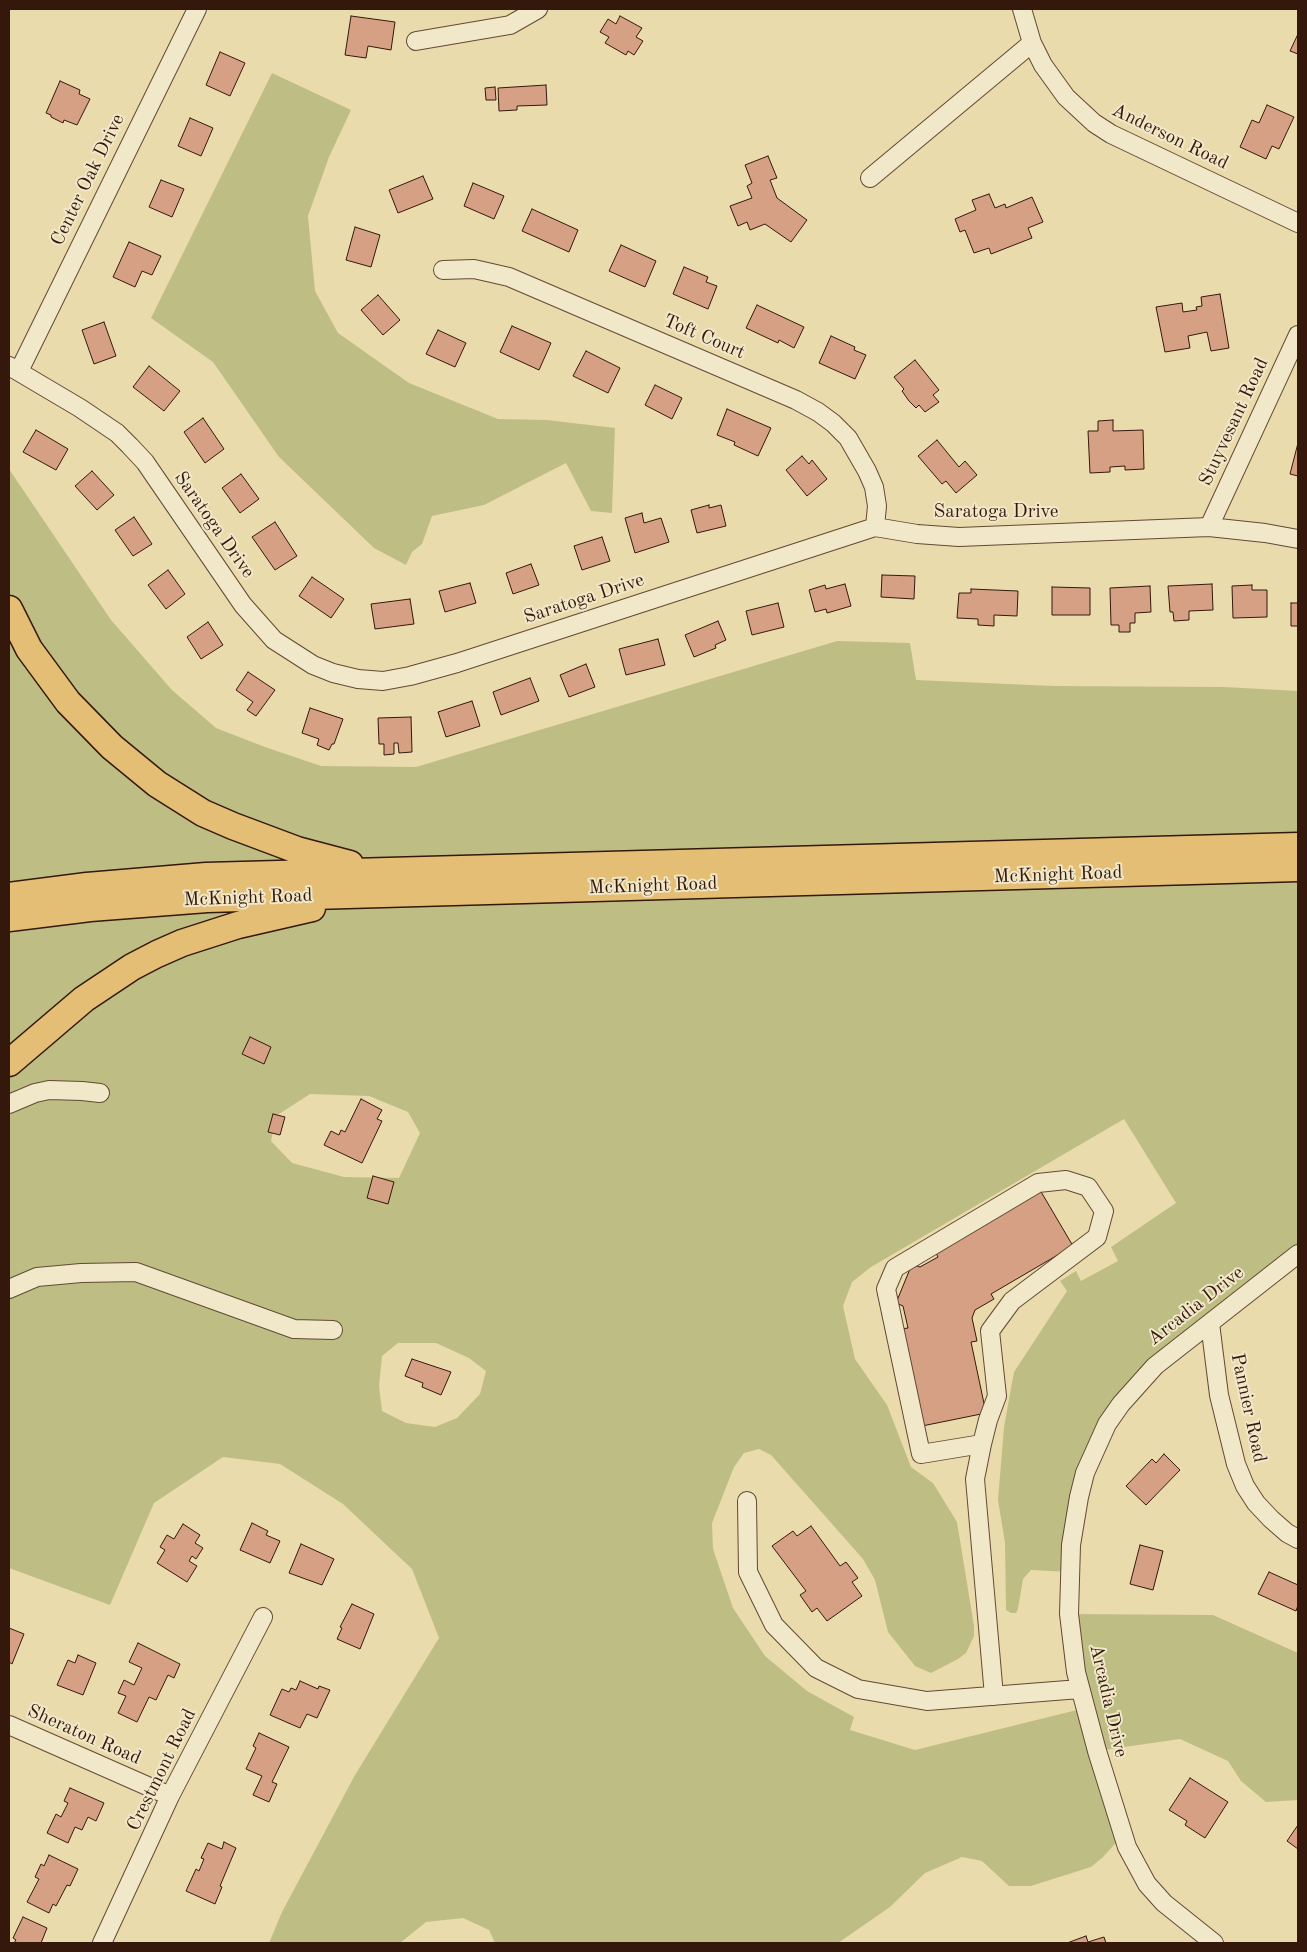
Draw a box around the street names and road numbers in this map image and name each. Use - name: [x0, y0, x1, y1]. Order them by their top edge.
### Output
- street label: Anderson Road: [1108, 99, 1232, 175]
- street label: Center Oak Drive: [46, 110, 130, 250]
- street label: Toft Court: [660, 310, 748, 364]
- street label: Stuyvesant Road: [1194, 354, 1274, 490]
- street label: Saratoga Drive: [169, 467, 259, 583]
- street label: Saratoga Drive: [933, 501, 1059, 523]
- street label: Saratoga Drive: [521, 569, 647, 629]
- street label: McKnight Road: [993, 861, 1123, 889]
- street label: McKnight Road: [588, 872, 718, 900]
- street label: McKnight Road: [183, 884, 313, 912]
- street label: Arcadia Drive: [1144, 1262, 1248, 1350]
- street label: Pannier Road: [1225, 1351, 1271, 1465]
- street label: Arcadia Drive: [1084, 1642, 1132, 1760]
- street label: Sheraton Road: [24, 1700, 144, 1770]
- street label: Crestmont Road: [123, 1705, 201, 1835]

